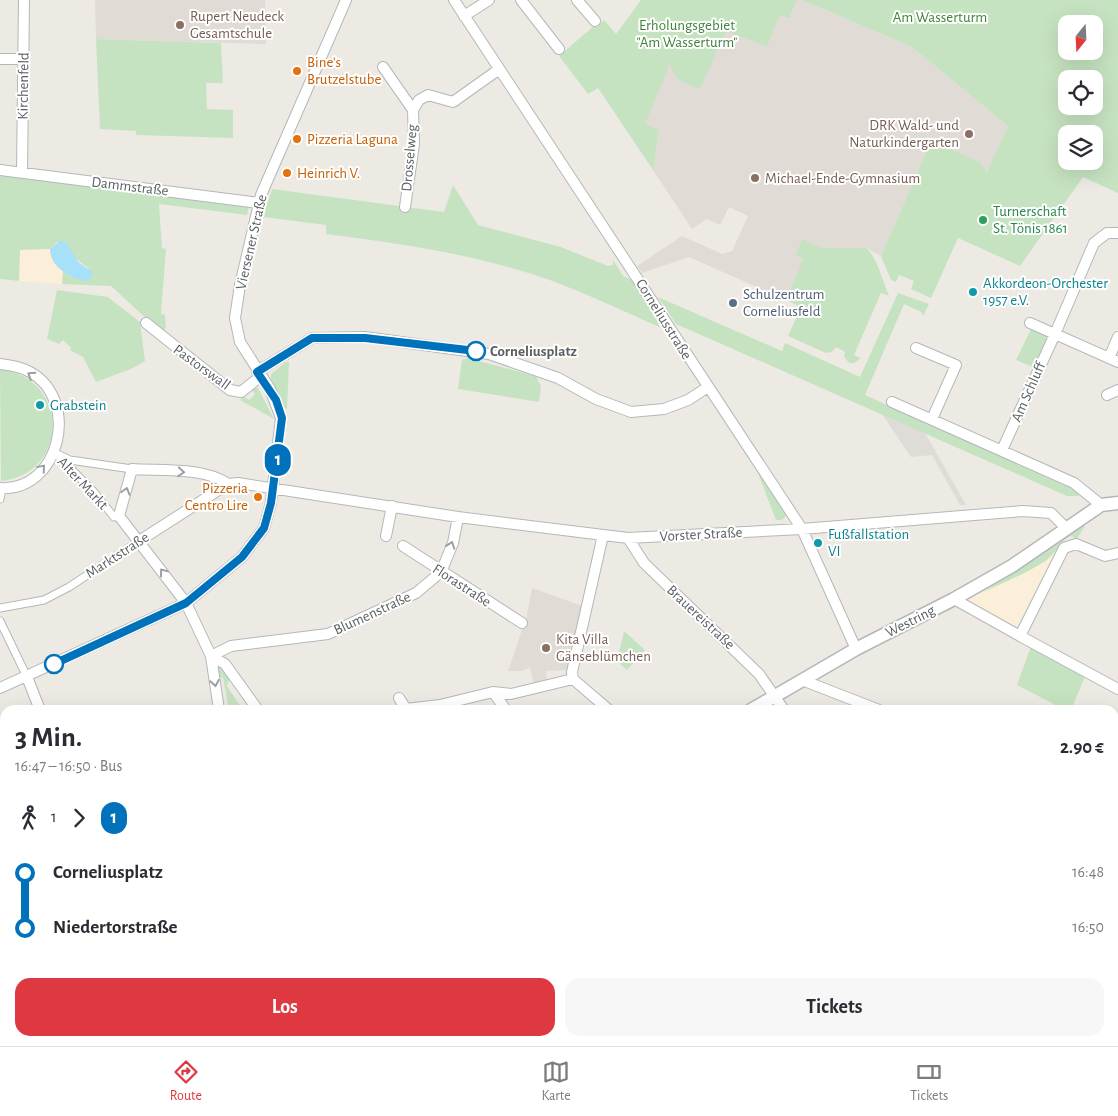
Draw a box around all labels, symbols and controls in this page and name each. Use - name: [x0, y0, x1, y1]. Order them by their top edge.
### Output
- place label: Rupert Neudeck Gesamtschule: [190, 9, 284, 41]
- park label: Am Wasserturm: [893, 10, 987, 25]
- north arrow: [1058, 15, 1102, 60]
- map controls: [1058, 15, 1103, 170]
- park label: Erholungsgebiet "Am Wasserturm": [636, 18, 738, 50]
- marker: Rupert Neudeck Gesamtschule: [174, 19, 186, 31]
- street label: Kirchenfeld: [15, 52, 32, 120]
- place label: Bine's Brutzelstube: [307, 55, 381, 87]
- marker: Bine's Brutzelstube: [291, 65, 303, 77]
- button: locate: [1058, 70, 1103, 115]
- place label: DRK Wald- und Naturkindergarten: [849, 118, 959, 150]
- street label: Drosselweg: [399, 123, 420, 192]
- button: layers: [1058, 125, 1103, 170]
- marker: DRK Wald- und Naturkindergarten: [963, 128, 975, 140]
- place label: Pizzeria Laguna: [307, 132, 398, 147]
- marker: Pizzeria Laguna: [291, 133, 303, 145]
- place label: Heinrich V.: [297, 166, 360, 181]
- marker: Heinrich V.: [281, 167, 293, 179]
- place label: Michael-Ende-Gymnasium: [765, 171, 920, 186]
- marker: Michael-Ende-Gymnasium: [749, 172, 761, 184]
- street label: Dammstraße: [91, 174, 169, 199]
- street label: Viersener Straße: [233, 193, 270, 291]
- place label: Turnerschaft St. Tönis 1861: [993, 204, 1068, 236]
- marker: Turnerschaft St. Tönis 1861: [977, 214, 989, 226]
- street label: Corneliusstraße: [633, 276, 694, 362]
- place label: Akkordeon-Orchester 1957 e.V.: [983, 276, 1108, 308]
- marker: Akkordeon-Orchester 1957 e.V.: [967, 286, 979, 298]
- place label: Schulzentrum Corneliusfeld: [743, 287, 824, 319]
- marker: Schulzentrum Corneliusfeld: [727, 297, 739, 309]
- marker: Corneliusplatz: [466, 341, 486, 361]
- street label: Pastorswall: [170, 342, 233, 393]
- place label: Corneliusplatz: [490, 344, 577, 359]
- street label: Am Schluff: [1009, 359, 1049, 424]
- one-way arrow: [27, 371, 36, 381]
- place label: Grabstein: [50, 398, 106, 413]
- marker: Grabstein: [34, 399, 46, 411]
- line badge: 1: [262, 444, 294, 476]
- text: 1: [275, 451, 281, 469]
- street label: Alter Markt: [55, 454, 111, 513]
- one-way arrow: [36, 465, 45, 474]
- one-way arrow: [177, 466, 185, 477]
- place label: Pizzeria Centro Lire: [185, 481, 248, 513]
- one-way arrow: [120, 487, 130, 495]
- marker: Pizzeria Centro Lire: [252, 491, 264, 503]
- street label: Vorster Straße: [659, 525, 743, 544]
- place label: Fußfallstation VI: [828, 527, 909, 559]
- street label: Marktstraße: [83, 529, 152, 581]
- marker: Fußfallstation VI: [812, 537, 824, 549]
- one-way arrow: [446, 542, 456, 550]
- street label: Florastraße: [430, 561, 494, 610]
- one-way arrow: [160, 569, 168, 578]
- street label: Brauereistraße: [664, 582, 738, 652]
- street label: Blumenstraße: [331, 589, 413, 638]
- street label: Westring: [883, 602, 938, 640]
- place label: Kita Villa Gänseblümchen: [556, 632, 651, 664]
- marker: Kita Villa Gänseblümchen: [540, 642, 552, 654]
- unlabelled marker: [44, 654, 64, 674]
- one-way arrow: [209, 679, 219, 687]
- text: 3 Min.: [15, 724, 82, 752]
- text: 2.90 €: [1060, 738, 1104, 757]
- text: 16:47 – 16:50 · Bus: [15, 758, 122, 774]
- icon: walk: [15, 804, 43, 832]
- icon: forward: [65, 804, 93, 832]
- text: 1: [51, 809, 57, 825]
- text: 1: [111, 809, 117, 827]
- text: Corneliusplatz: [53, 863, 163, 882]
- text: 16:48: [1072, 864, 1104, 880]
- text: Niedertorstraße: [53, 918, 178, 937]
- text: 16:50: [1072, 919, 1104, 935]
- button: Los: [15, 978, 555, 1036]
- button: Tickets: [565, 978, 1104, 1036]
- tab: Route: [170, 1058, 202, 1105]
- tab: Karte: [542, 1058, 571, 1105]
- tab: Tickets: [910, 1058, 948, 1105]

